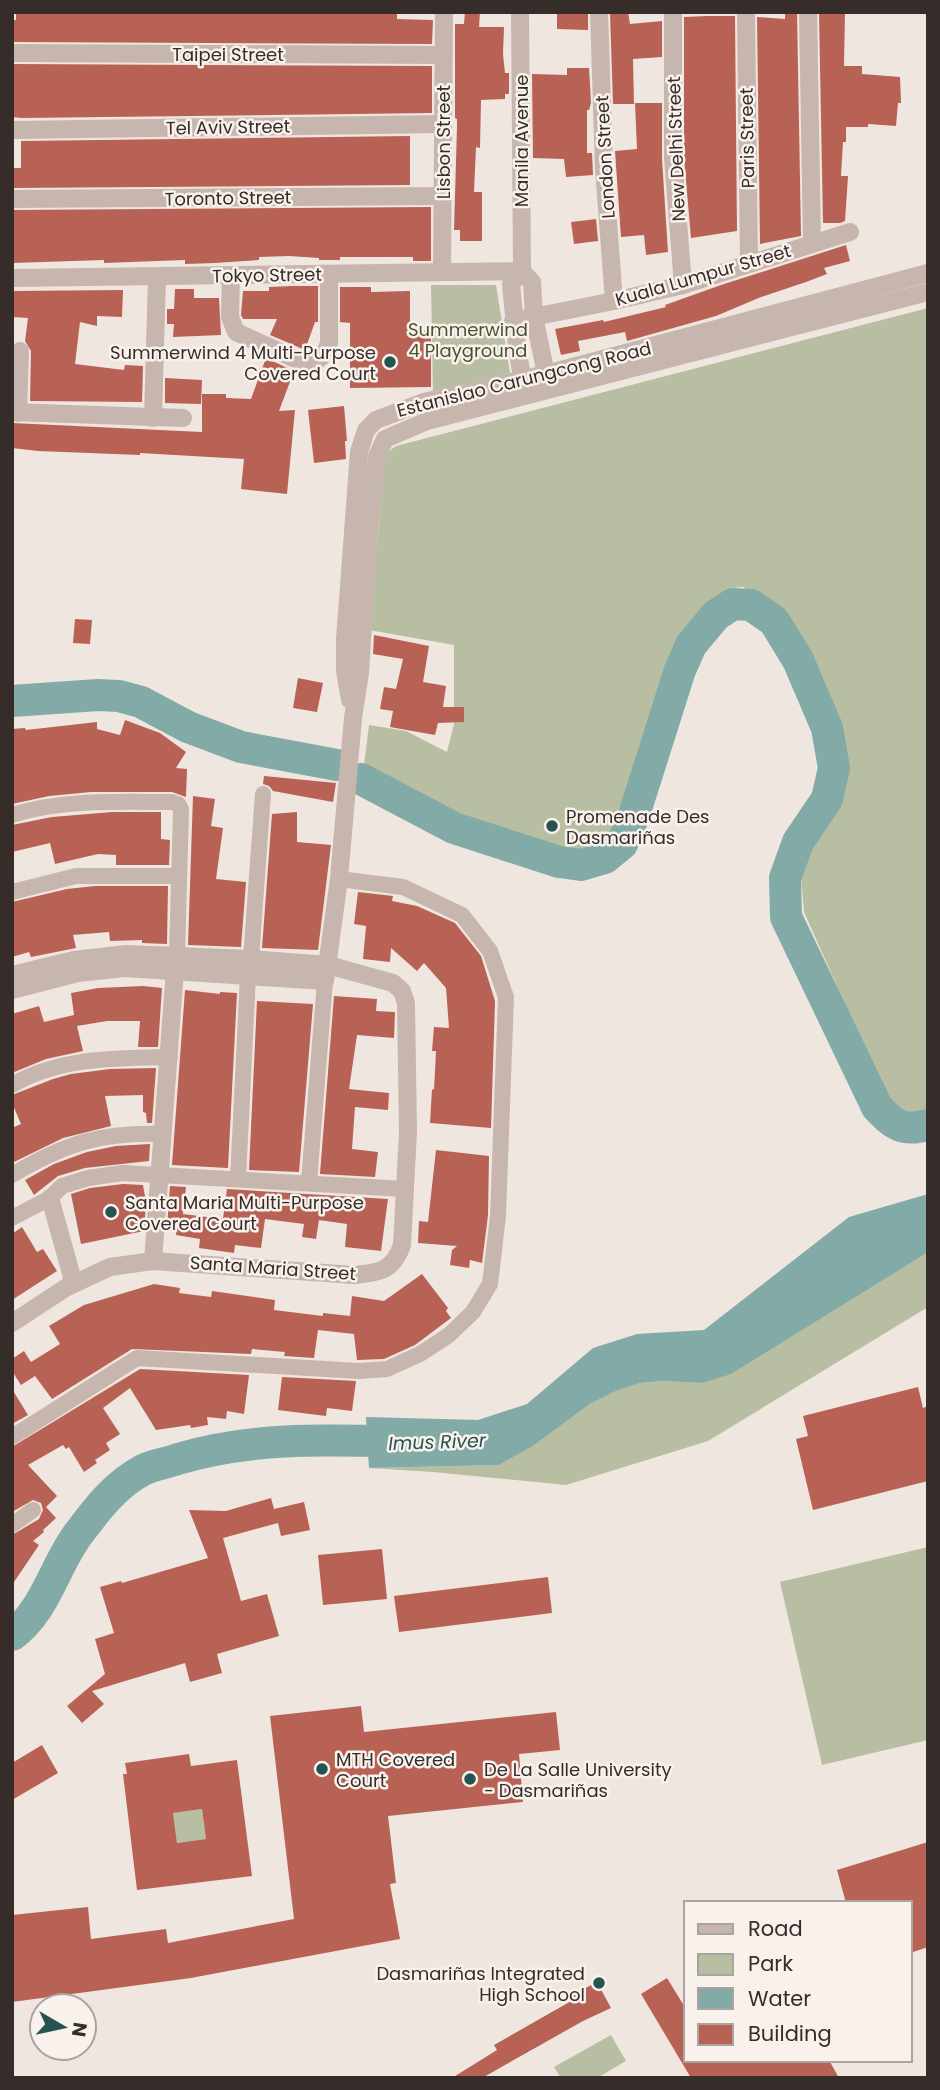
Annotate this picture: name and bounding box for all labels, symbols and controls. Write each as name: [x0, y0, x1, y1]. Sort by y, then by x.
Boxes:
street label: Taipei Street: [172, 42, 284, 67]
street label: Manila Avenue: [509, 75, 534, 207]
street label: New Delhi Street: [661, 76, 691, 222]
street label: Lisbon Street: [431, 85, 456, 199]
street label: Paris Street: [734, 87, 760, 189]
street label: London Street: [589, 95, 621, 219]
street label: Tel Aviv Street: [166, 113, 290, 141]
street label: Toronto Street: [164, 184, 292, 212]
street label: Kuala Lumpur Street: [612, 238, 794, 312]
street label: Tokyo Street: [212, 262, 322, 288]
park label: Summerwind 4 Playground: [408, 317, 528, 363]
street label: Estanislao Carungcong Road: [394, 335, 654, 423]
place label: Summerwind 4 Multi-Purpose Covered Court: [110, 340, 376, 386]
marker: Summerwind 4 Multi-Purpose Covered Court: [382, 354, 398, 370]
place label: Promenade Des Dasmariñas: [566, 804, 709, 850]
marker: Promenade Des Dasmariñas: [544, 818, 560, 834]
place label: Santa Maria Multi-Purpose Covered Court: [125, 1190, 364, 1236]
marker: Santa Maria Multi-Purpose Covered Court: [103, 1204, 119, 1220]
street label: Santa Maria Street: [189, 1250, 357, 1286]
water label: Imus River: [388, 1427, 487, 1457]
place label: MTH Covered Court: [336, 1747, 455, 1793]
place label: De La Salle University - Dasmariñas: [484, 1757, 672, 1803]
marker: MTH Covered Court: [314, 1761, 330, 1777]
marker: De La Salle University - Dasmariñas: [462, 1771, 478, 1787]
legend: [684, 1901, 912, 2062]
text: Road: [748, 1914, 803, 1943]
text: Park: [748, 1949, 793, 1978]
place label: Dasmariñas Integrated High School: [376, 1961, 585, 2007]
marker: Dasmariñas Integrated High School: [591, 1975, 607, 1991]
text: Water: [748, 1984, 811, 2013]
north arrow: [28, 1992, 98, 2062]
text: Building: [748, 2019, 832, 2048]
text: N: [65, 2020, 94, 2039]

